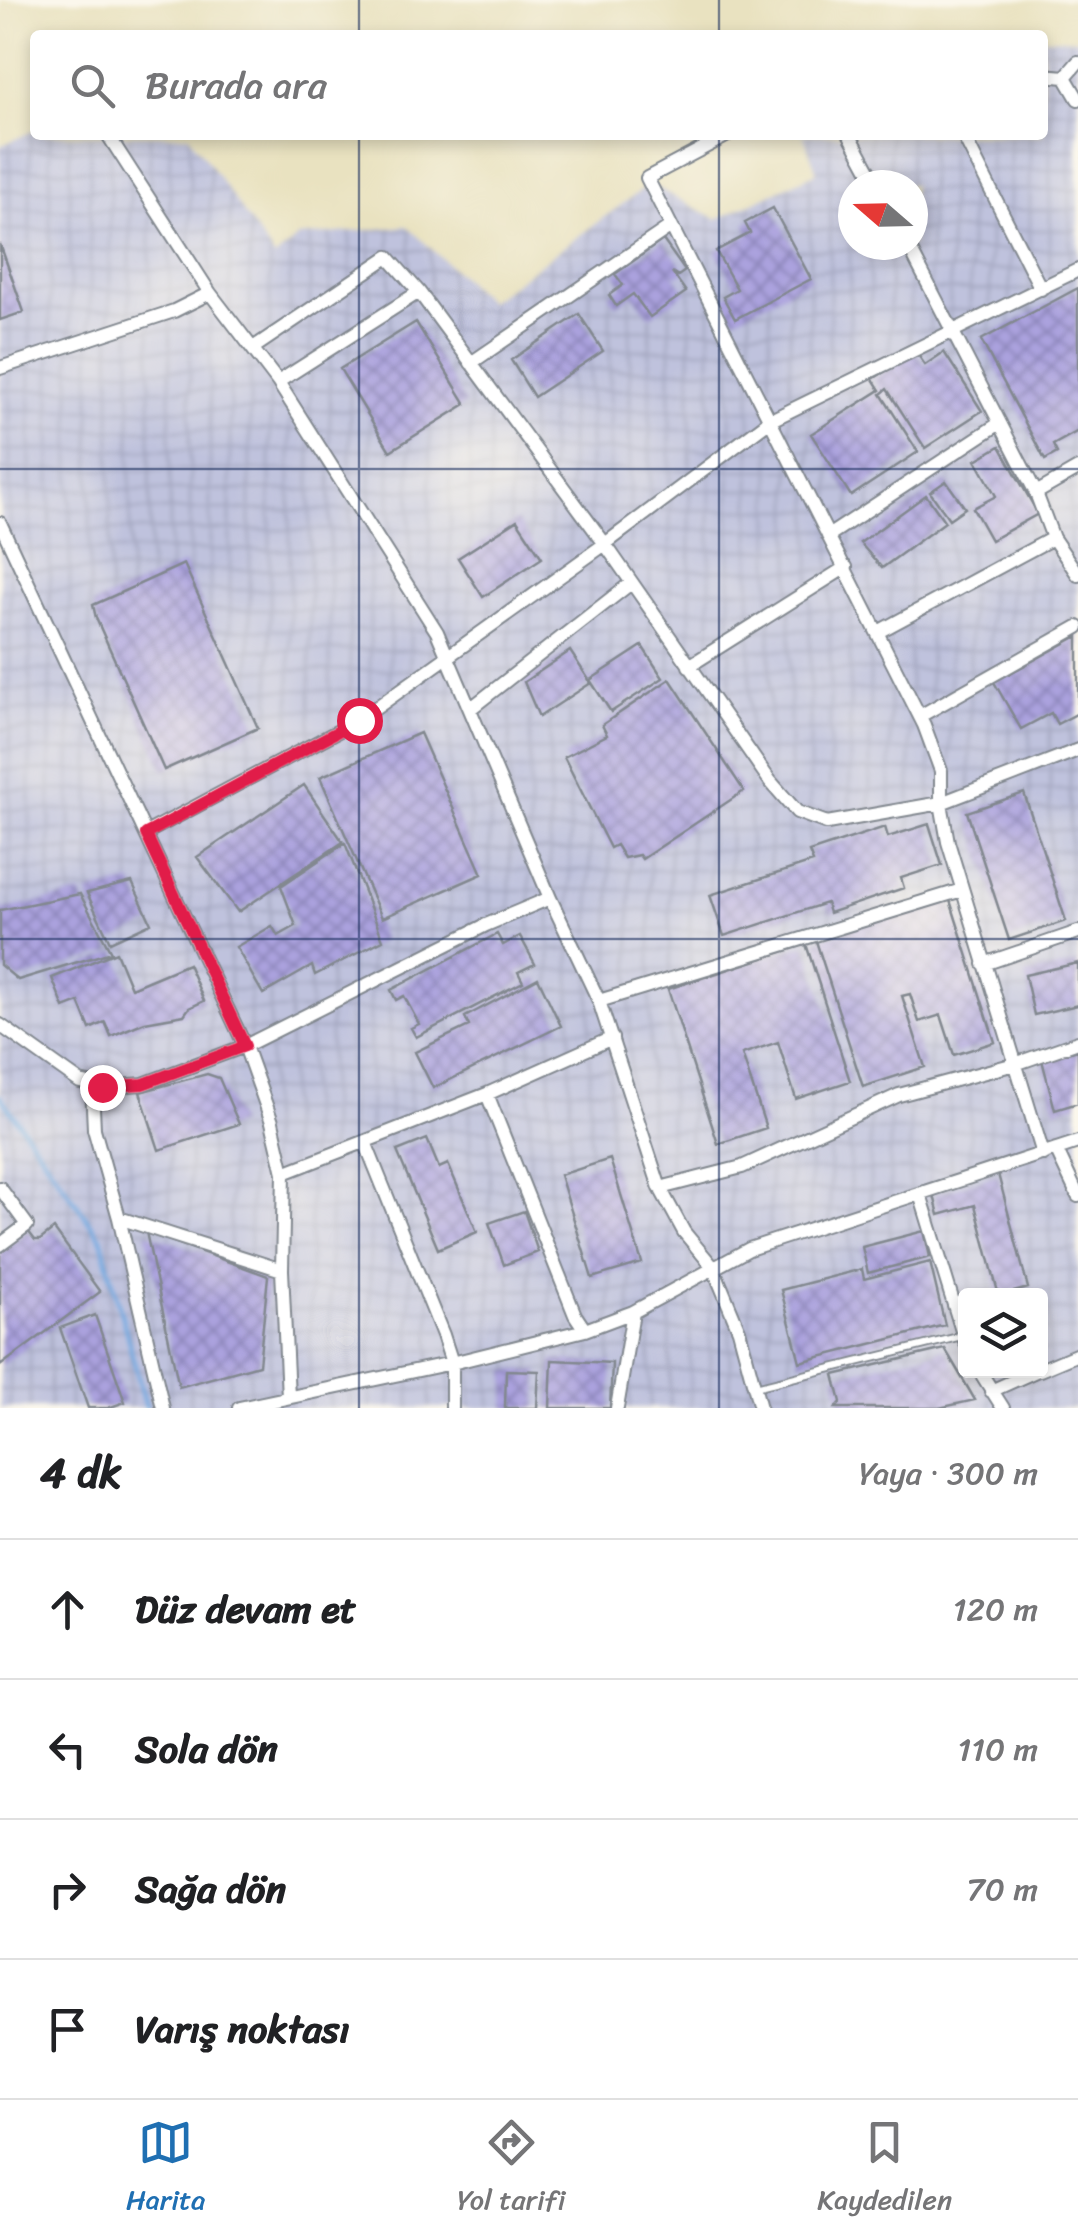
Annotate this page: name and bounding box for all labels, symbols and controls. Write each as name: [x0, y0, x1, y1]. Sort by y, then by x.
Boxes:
search box: [30, 30, 1048, 140]
text: Burada ara: [145, 52, 327, 119]
icon: search: [65, 58, 120, 113]
north arrow: [838, 170, 928, 260]
route start: [337, 698, 383, 744]
route end: [80, 1065, 126, 1111]
map controls: [958, 1288, 1048, 1378]
button: layers: [958, 1288, 1048, 1378]
text: 4 dk: [40, 1436, 122, 1510]
text: Yaya · 300 m: [859, 1445, 1038, 1502]
text: Düz devam et: [135, 1576, 356, 1643]
text: 120 m: [953, 1581, 1038, 1638]
icon: ahead: [40, 1582, 95, 1637]
text: Sola dön: [135, 1716, 278, 1783]
text: 110 m: [957, 1721, 1038, 1778]
icon: left: [40, 1722, 95, 1777]
text: Sağa dön: [135, 1856, 286, 1923]
text: 70 m: [967, 1861, 1038, 1918]
icon: right: [40, 1862, 95, 1917]
text: Varış noktası: [135, 1996, 350, 2063]
icon: arrive: [40, 2002, 95, 2057]
tab: Harita: [126, 2115, 205, 2224]
tab: Yol tarifi: [457, 2115, 565, 2224]
tab: Kaydedilen: [817, 2115, 952, 2224]

